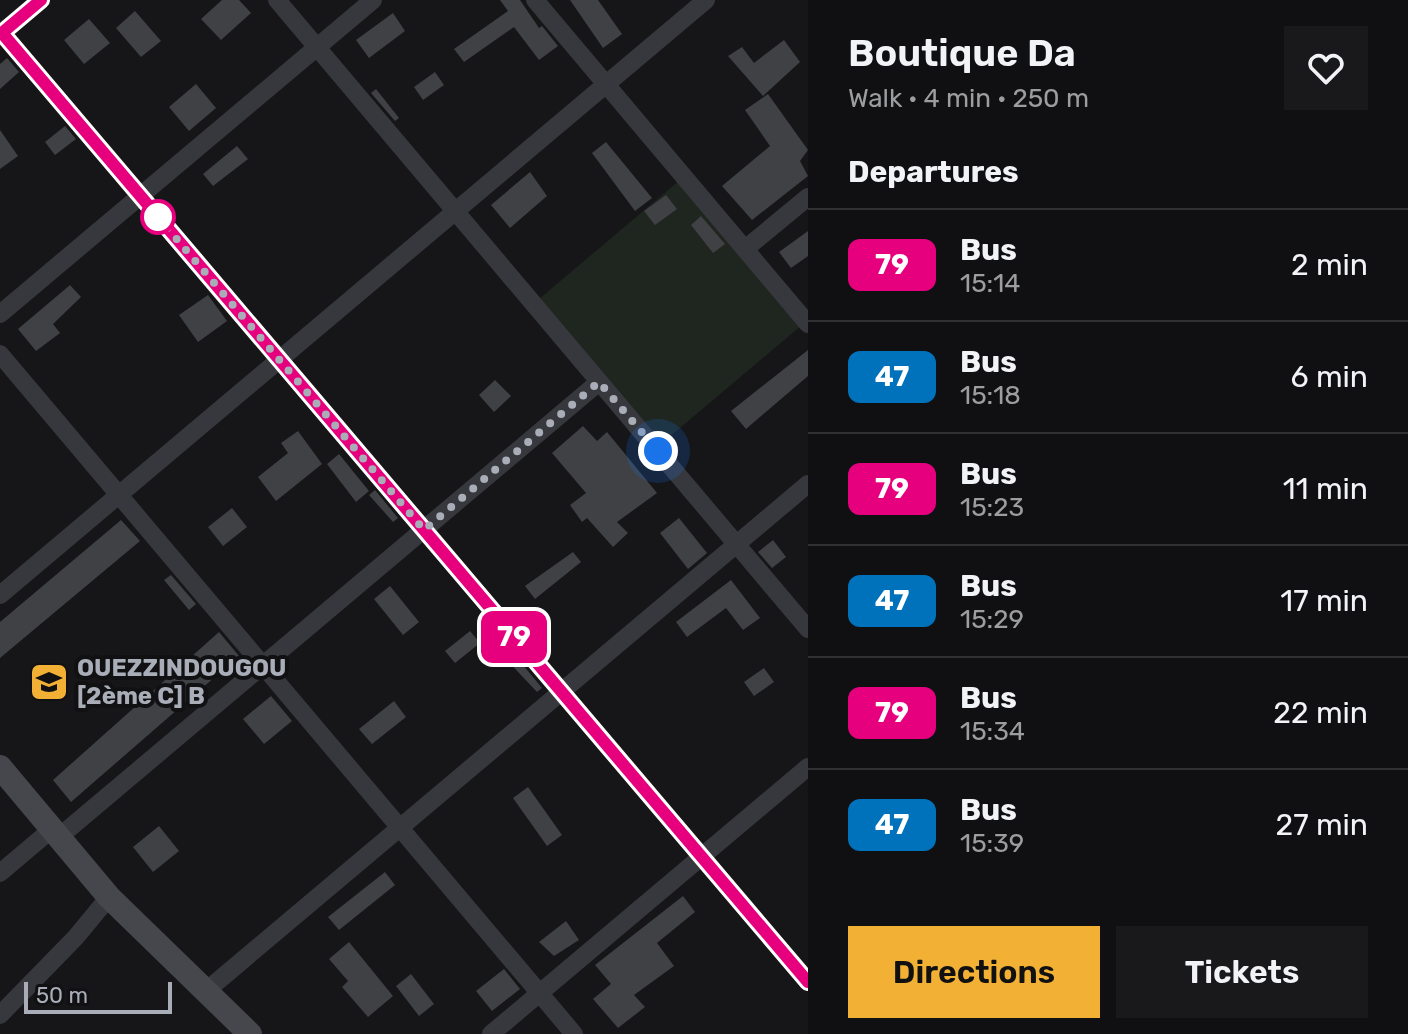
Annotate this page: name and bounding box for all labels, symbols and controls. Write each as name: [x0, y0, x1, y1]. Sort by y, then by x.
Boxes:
button: heart: [1284, 26, 1368, 110]
text: Boutique Da: [848, 30, 1076, 76]
text: Walk · 4 min · 250 m: [848, 83, 1089, 114]
text: Departures: [848, 154, 1019, 190]
unlabelled marker: [141, 200, 175, 234]
text: Bus: [960, 232, 1017, 268]
text: 2 min: [1291, 247, 1368, 283]
text: 79: [875, 248, 909, 281]
text: 15:14: [960, 268, 1021, 299]
text: Bus: [960, 344, 1017, 380]
text: 6 min: [1290, 359, 1368, 395]
text: 47: [875, 360, 909, 393]
text: 15:18: [960, 380, 1021, 411]
your location: [638, 431, 678, 471]
text: Bus: [960, 456, 1017, 492]
text: 11 min: [1283, 471, 1368, 507]
text: 79: [875, 472, 909, 505]
text: 15:23: [960, 492, 1024, 523]
text: Bus: [960, 568, 1017, 604]
text: 17 min: [1280, 583, 1368, 619]
text: 47: [875, 584, 909, 617]
text: 15:29: [960, 604, 1024, 635]
line badge: 79: [478, 611, 550, 663]
text: 79: [497, 620, 531, 653]
place label: OUEZZINDOUGOU [2ème C] B: [77, 654, 287, 710]
school or university icon: OUEZZINDOUGOU [2ème C] B: [28, 661, 70, 703]
text: Bus: [960, 680, 1017, 716]
text: 22 min: [1273, 695, 1368, 731]
text: 79: [875, 696, 909, 729]
text: 15:34: [960, 716, 1025, 747]
text: Bus: [960, 792, 1017, 828]
text: 27 min: [1276, 807, 1368, 843]
text: 47: [875, 808, 909, 841]
text: 15:39: [960, 828, 1024, 859]
button: Directions: [848, 926, 1100, 1018]
button: Tickets: [1116, 926, 1368, 1018]
scale bar: [24, 978, 172, 1014]
text: 50 m: [36, 982, 88, 1009]

